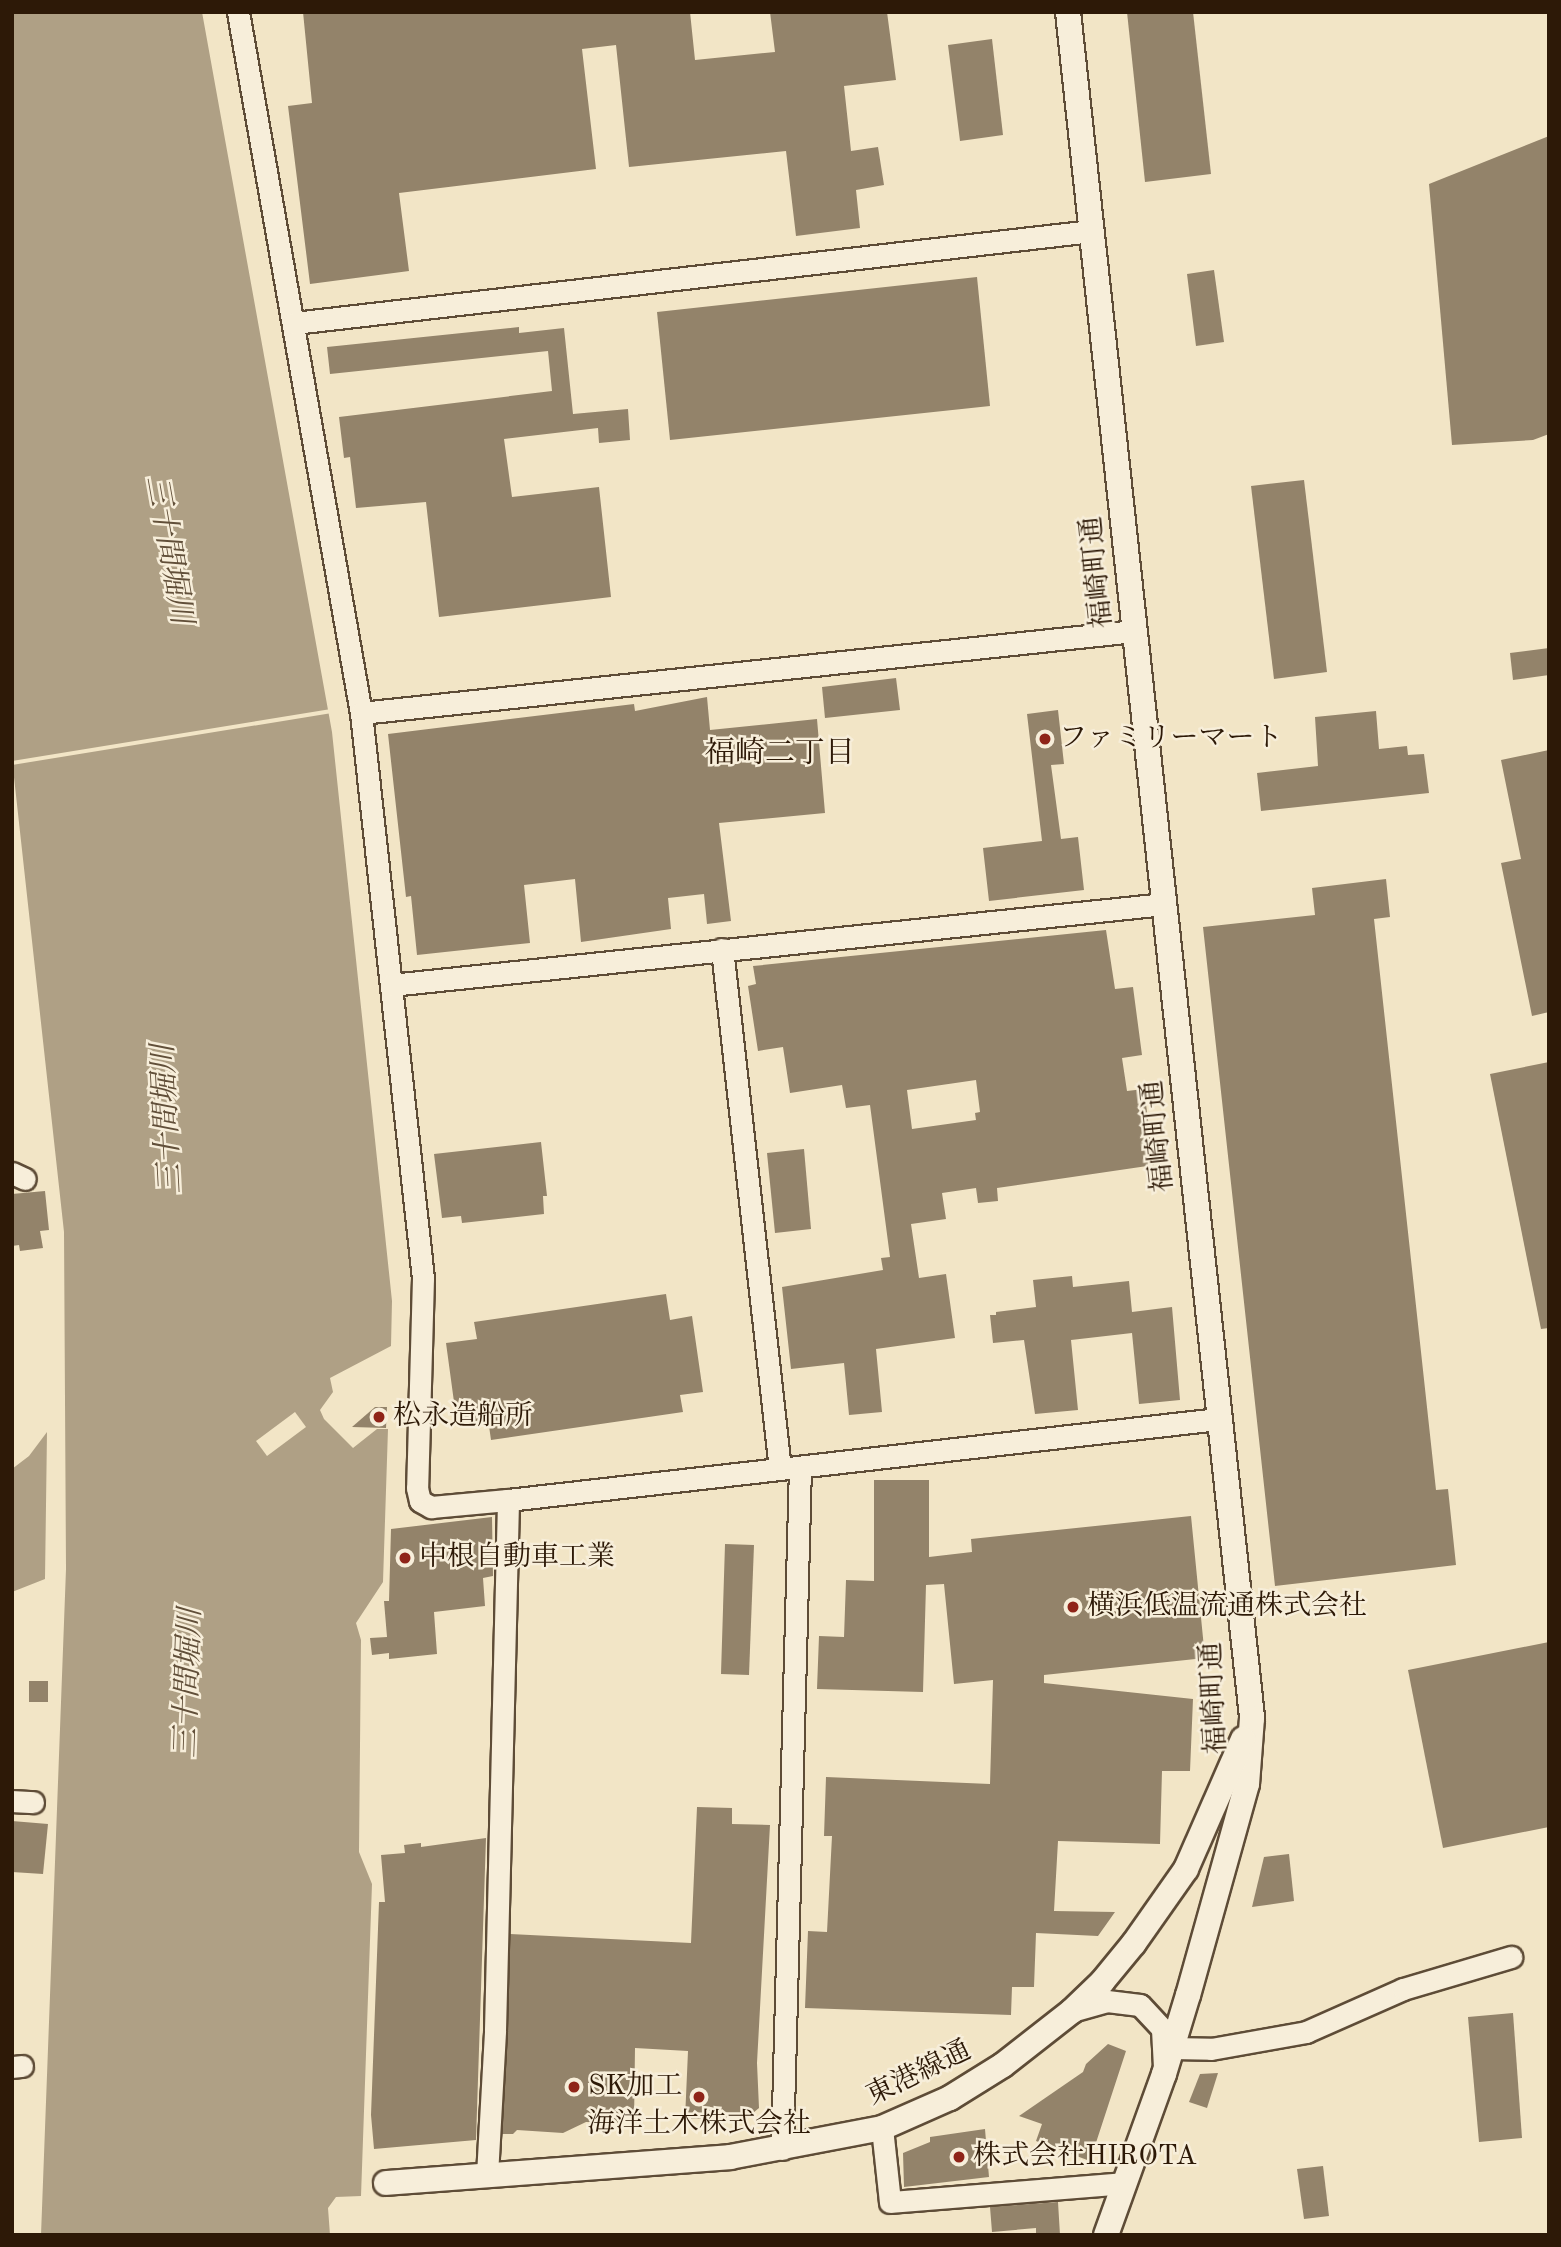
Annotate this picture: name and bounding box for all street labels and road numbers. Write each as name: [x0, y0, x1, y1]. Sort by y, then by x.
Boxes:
street label: 福崎町通: [1075, 515, 1121, 629]
street label: 福崎町通: [1136, 1079, 1182, 1193]
street label: 福崎町通: [1195, 1641, 1235, 1755]
street label: 東港線通: [861, 2034, 977, 2114]

